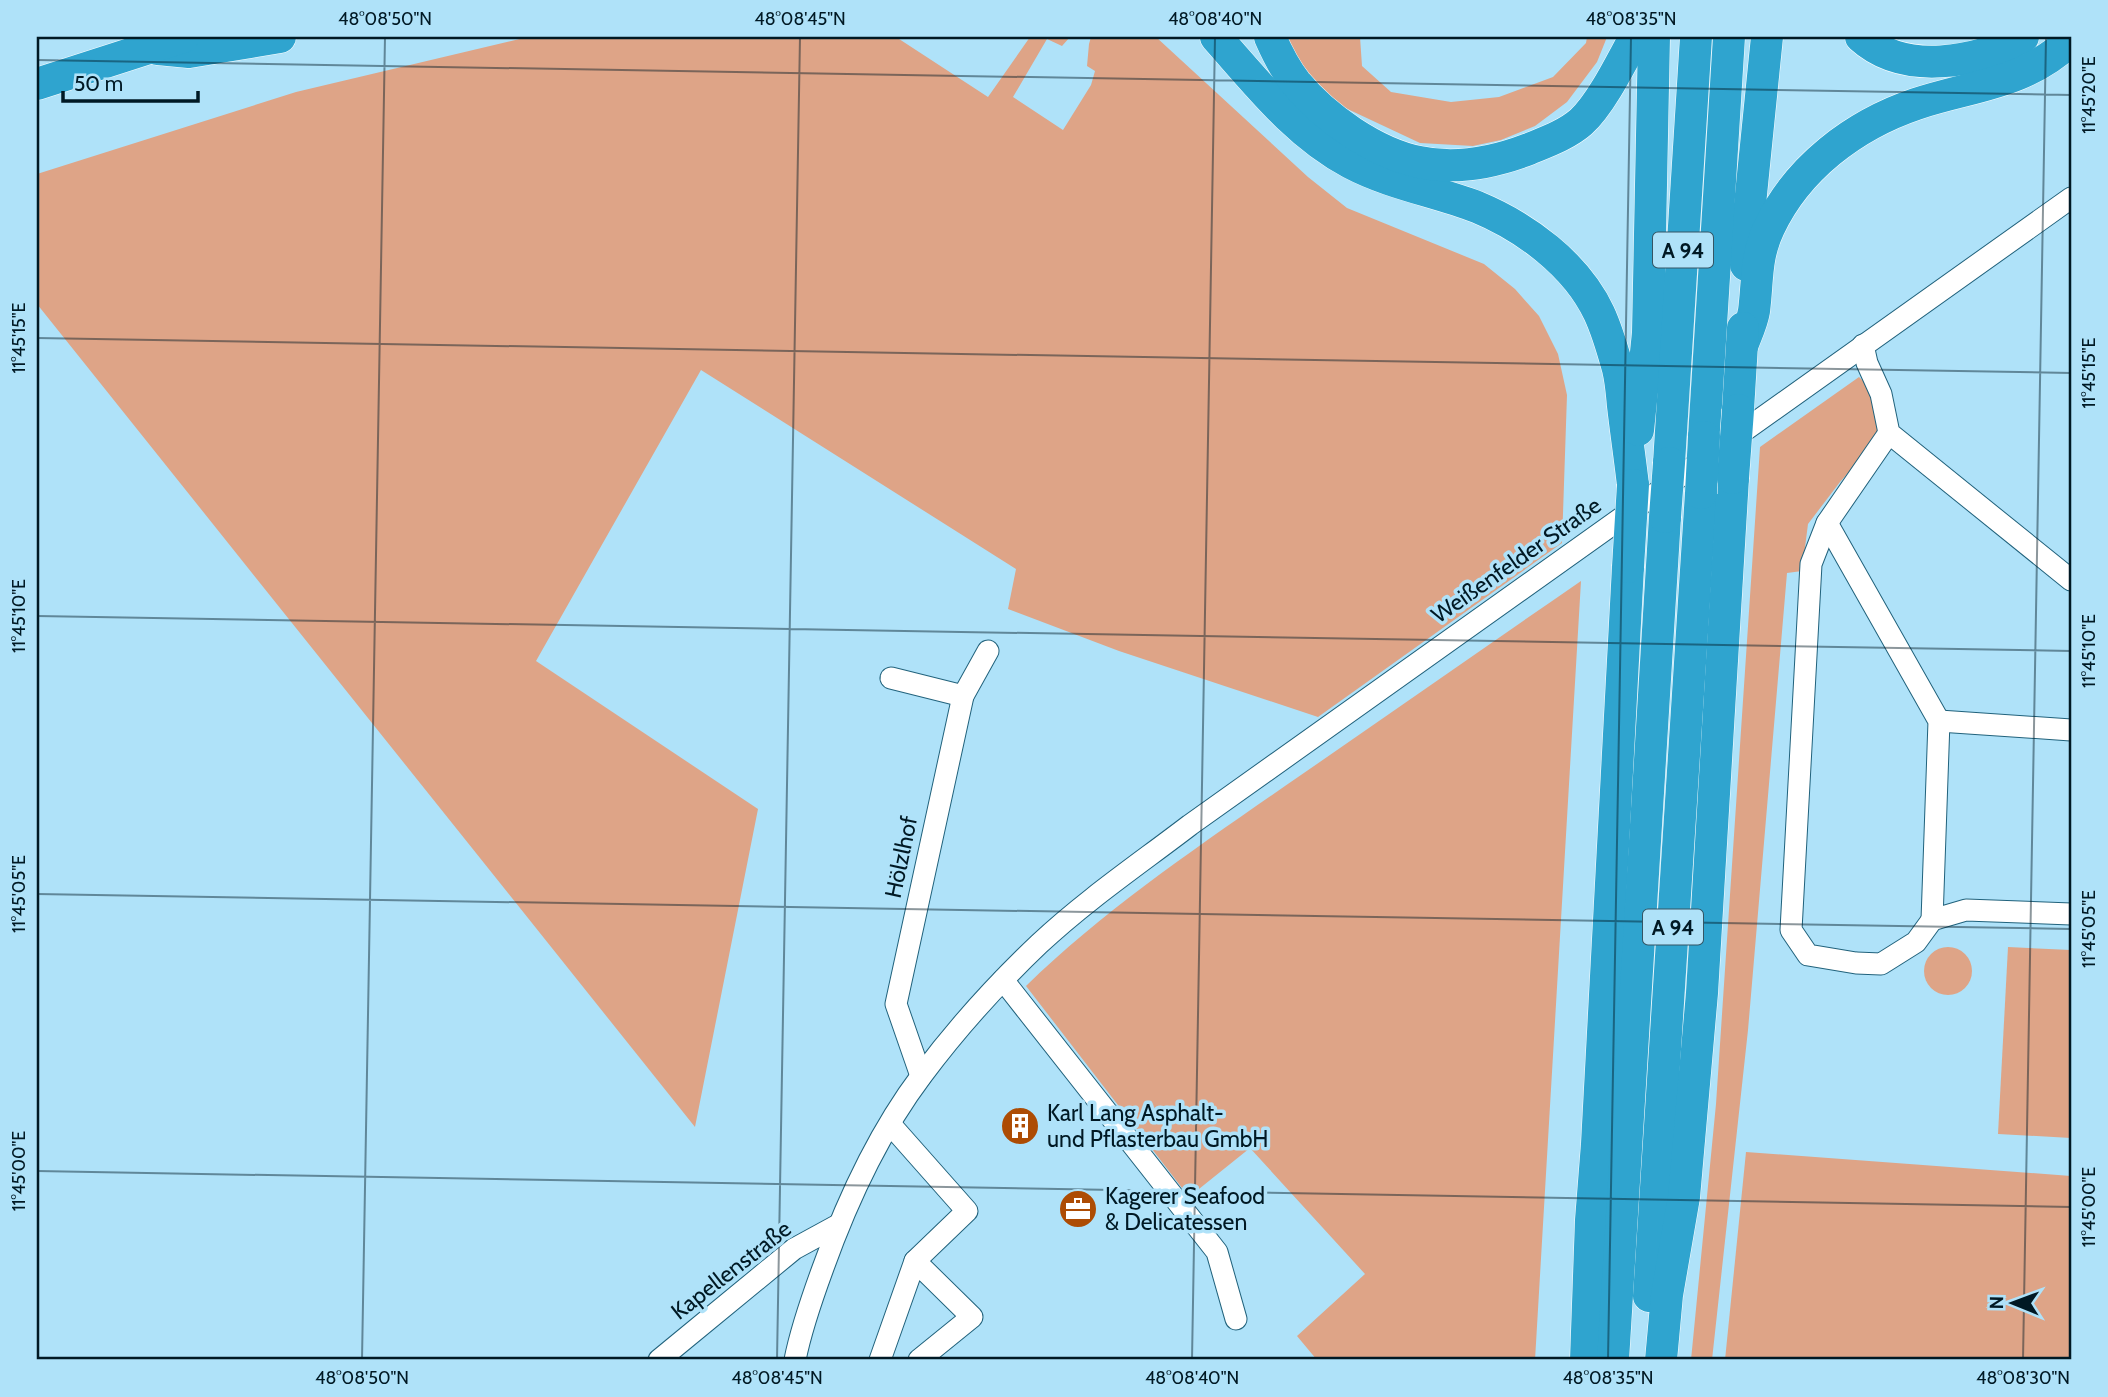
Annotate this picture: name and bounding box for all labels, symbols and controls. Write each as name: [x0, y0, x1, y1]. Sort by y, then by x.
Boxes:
text: 48°08'50"N: [338, 8, 432, 30]
text: 48°08'45"N: [754, 8, 846, 30]
text: 48°08'40"N: [1168, 8, 1262, 30]
text: 48°08'35"N: [1585, 8, 1677, 30]
text: 11°45'20"E: [2078, 56, 2100, 134]
scale bar: [63, 60, 198, 104]
text: 50 m: [74, 71, 123, 96]
road number: A 94: [1653, 232, 1713, 268]
text: 11°45'15"E: [8, 302, 30, 374]
text: 11°45'15"E: [2078, 337, 2100, 409]
street label: Weißenfelder Straße: [1426, 491, 1606, 629]
text: 11°45'10"E: [8, 579, 30, 653]
text: 11°45'10"E: [2078, 614, 2100, 688]
street label: Hölzlhof: [879, 813, 923, 900]
text: 11°45'05"E: [8, 855, 30, 933]
text: 11°45'05"E: [2078, 890, 2100, 968]
road number: A 94: [1643, 909, 1703, 944]
place label: Karl Lang Asphalt- und Pflasterbau GmbH: [1047, 1099, 1268, 1153]
building icon: Karl Lang Asphalt- und Pflasterbau GmbH: [999, 1105, 1041, 1147]
text: 11°45'00"E: [8, 1131, 30, 1211]
text: 11°45'00"E: [2078, 1167, 2100, 1247]
place label: Kagerer Seafood & Delicatessen: [1105, 1182, 1265, 1236]
office icon: Kagerer Seafood & Delicatessen: [1057, 1188, 1099, 1230]
street label: Kapellenstraße: [665, 1214, 797, 1325]
north arrow: [1979, 1268, 2048, 1338]
text: N: [1985, 1296, 2008, 1310]
text: 48°08'50"N: [315, 1367, 409, 1389]
text: 48°08'45"N: [731, 1367, 823, 1389]
text: 48°08'40"N: [1145, 1367, 1239, 1389]
text: 48°08'35"N: [1562, 1367, 1654, 1389]
text: 48°08'30"N: [1976, 1367, 2070, 1389]

